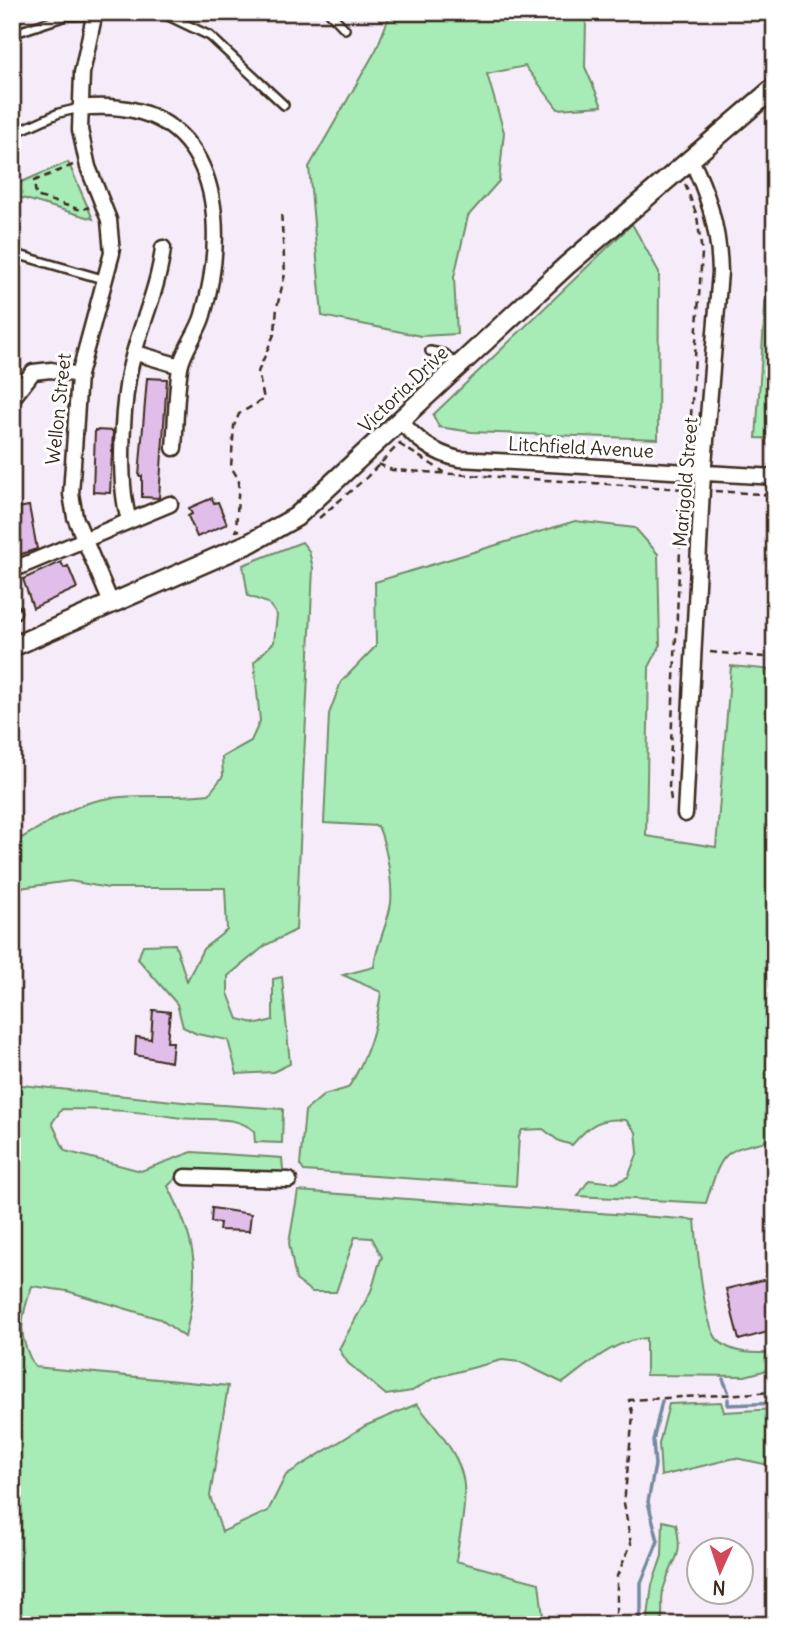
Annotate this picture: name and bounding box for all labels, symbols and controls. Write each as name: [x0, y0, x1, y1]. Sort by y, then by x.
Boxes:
street label: Victoria Drive: [353, 340, 453, 438]
street label: Wellon Street: [40, 352, 76, 466]
street label: Marigold Street: [667, 416, 703, 548]
street label: Litchfield Avenue: [508, 431, 654, 463]
north arrow: [686, 1536, 756, 1606]
text: N: [712, 1576, 726, 1600]

